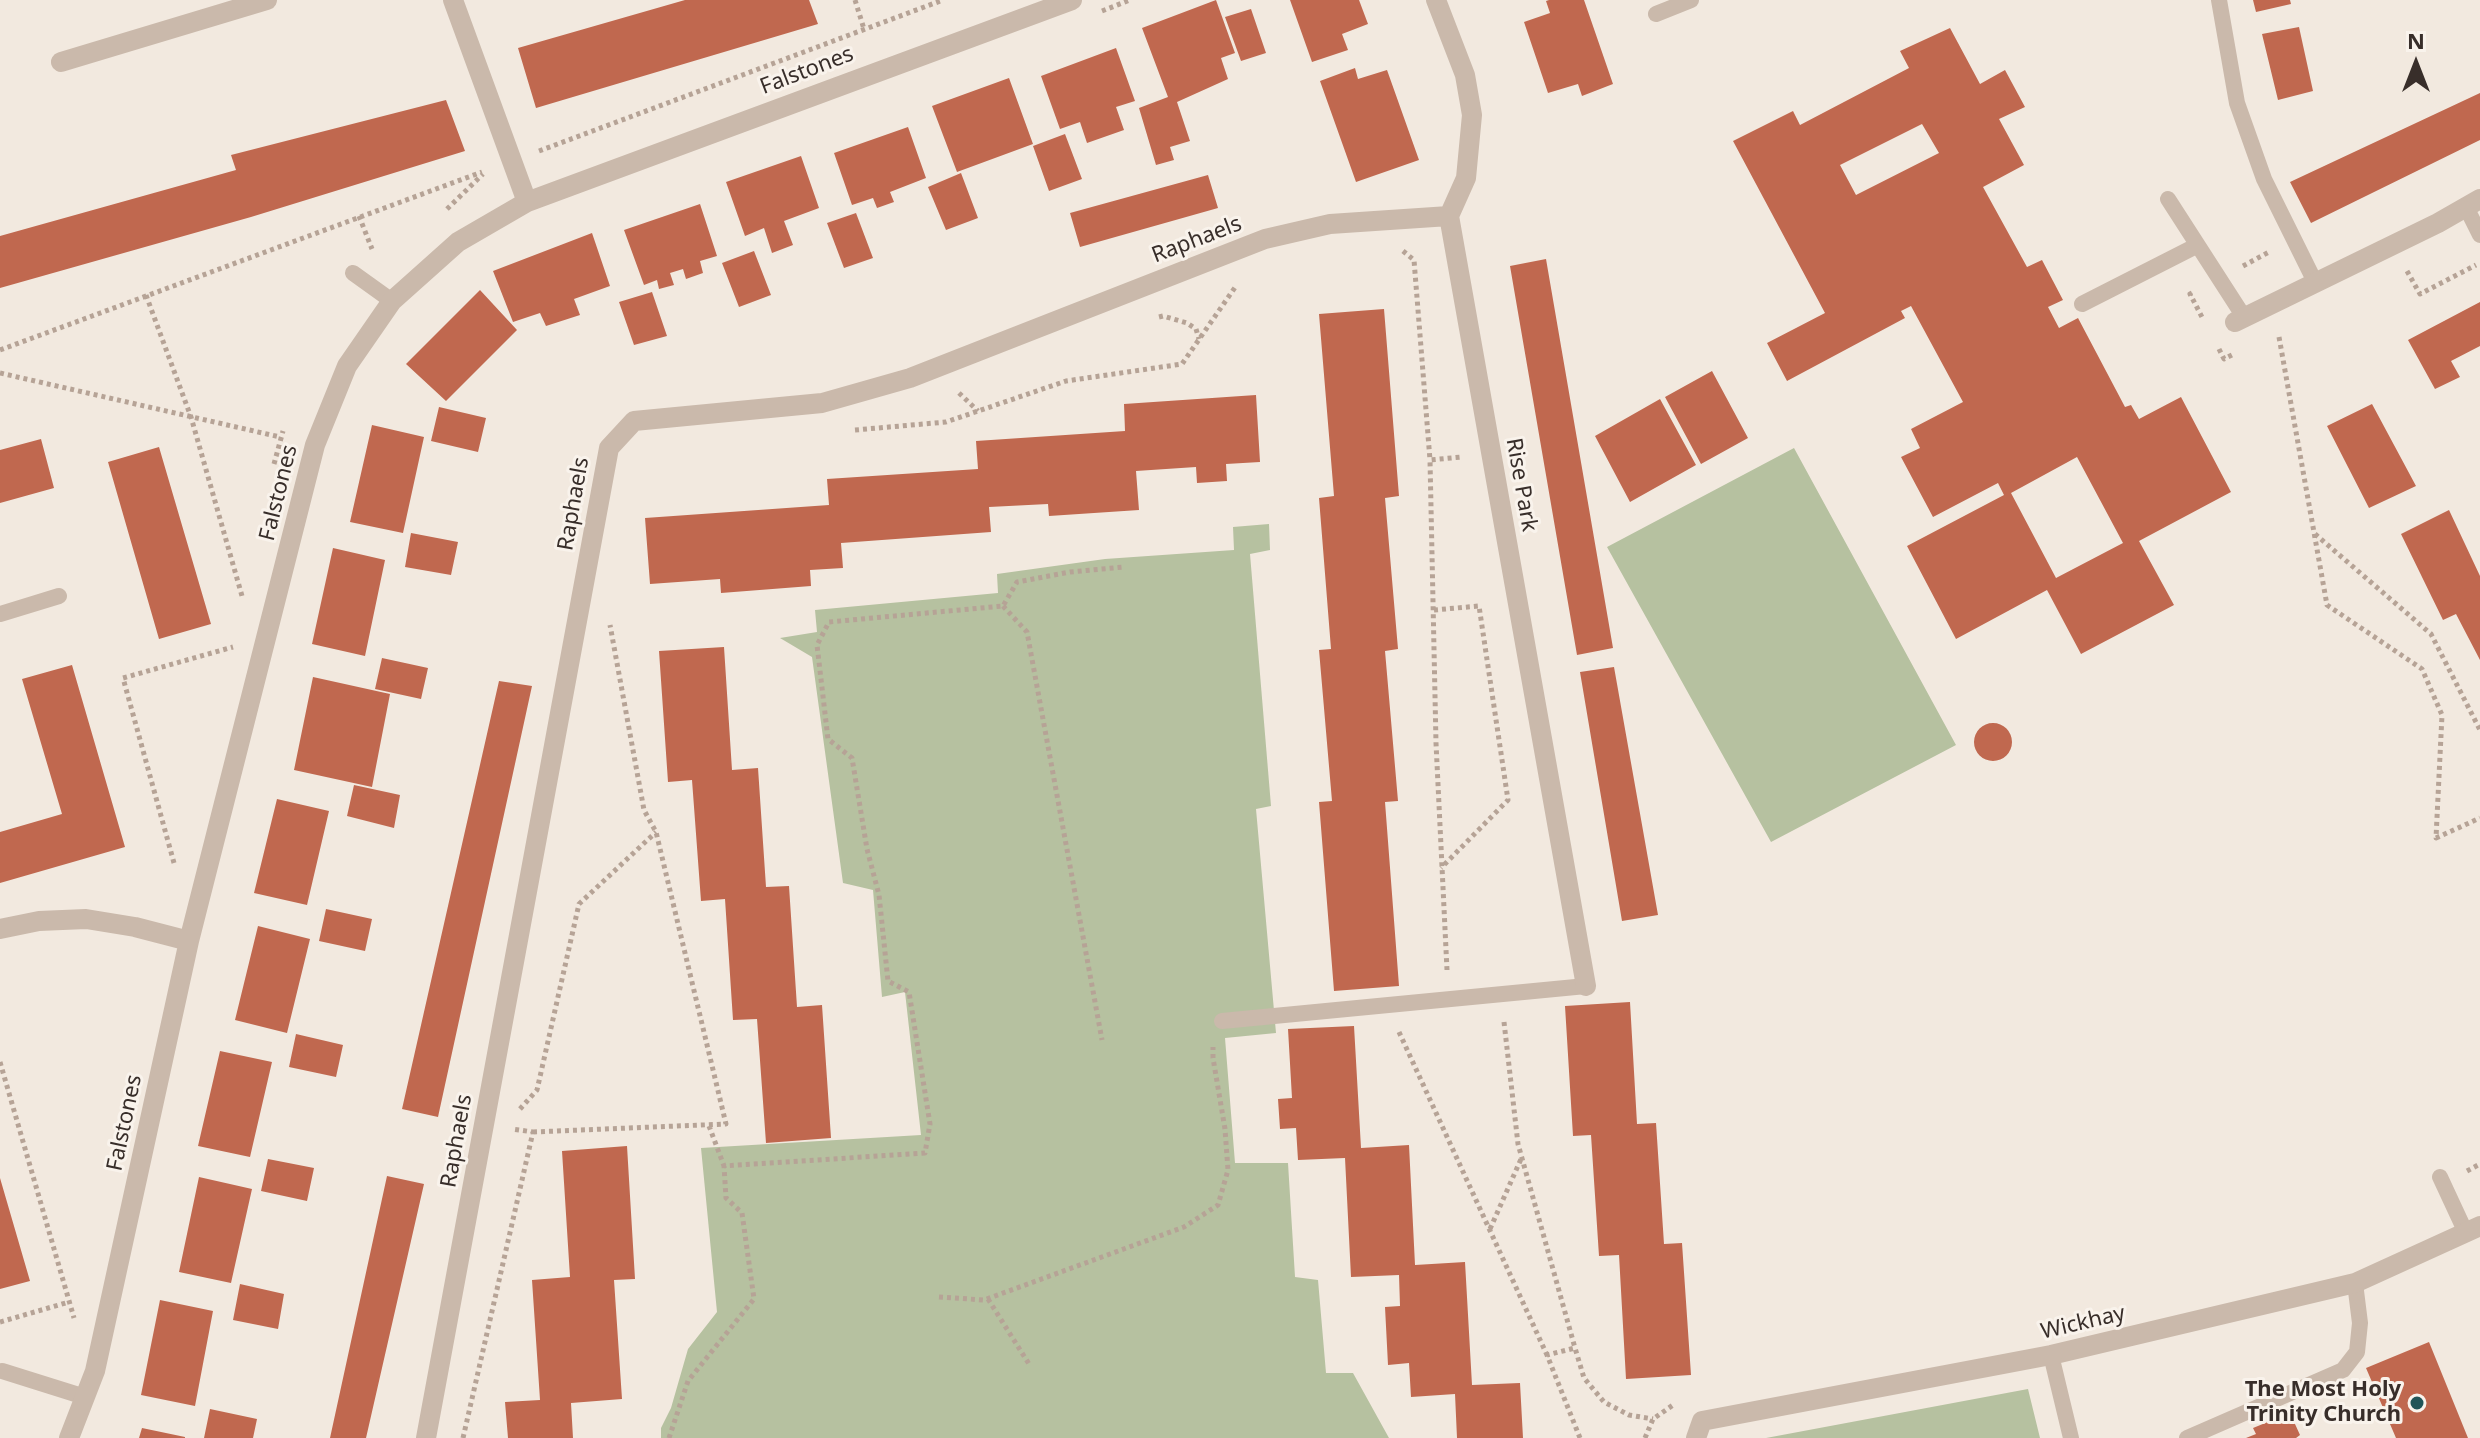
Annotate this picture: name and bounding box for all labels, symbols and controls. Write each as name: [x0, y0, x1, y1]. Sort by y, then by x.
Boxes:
north arrow: [2376, 24, 2456, 104]
text: N: [2407, 25, 2425, 55]
street label: Falstones: [757, 41, 857, 101]
street label: Raphaels: [1148, 211, 1246, 269]
street label: Rise Park: [1500, 436, 1542, 534]
street label: Falstones: [254, 442, 304, 544]
street label: Raphaels: [553, 455, 595, 553]
street label: Falstones: [102, 1072, 148, 1174]
street label: Raphaels: [436, 1092, 478, 1190]
street label: Wickhay: [2038, 1301, 2128, 1345]
place label: The Most Holy Trinity Church: [2245, 1377, 2401, 1428]
marker: The Most Holy Trinity Church: [2408, 1394, 2426, 1412]

